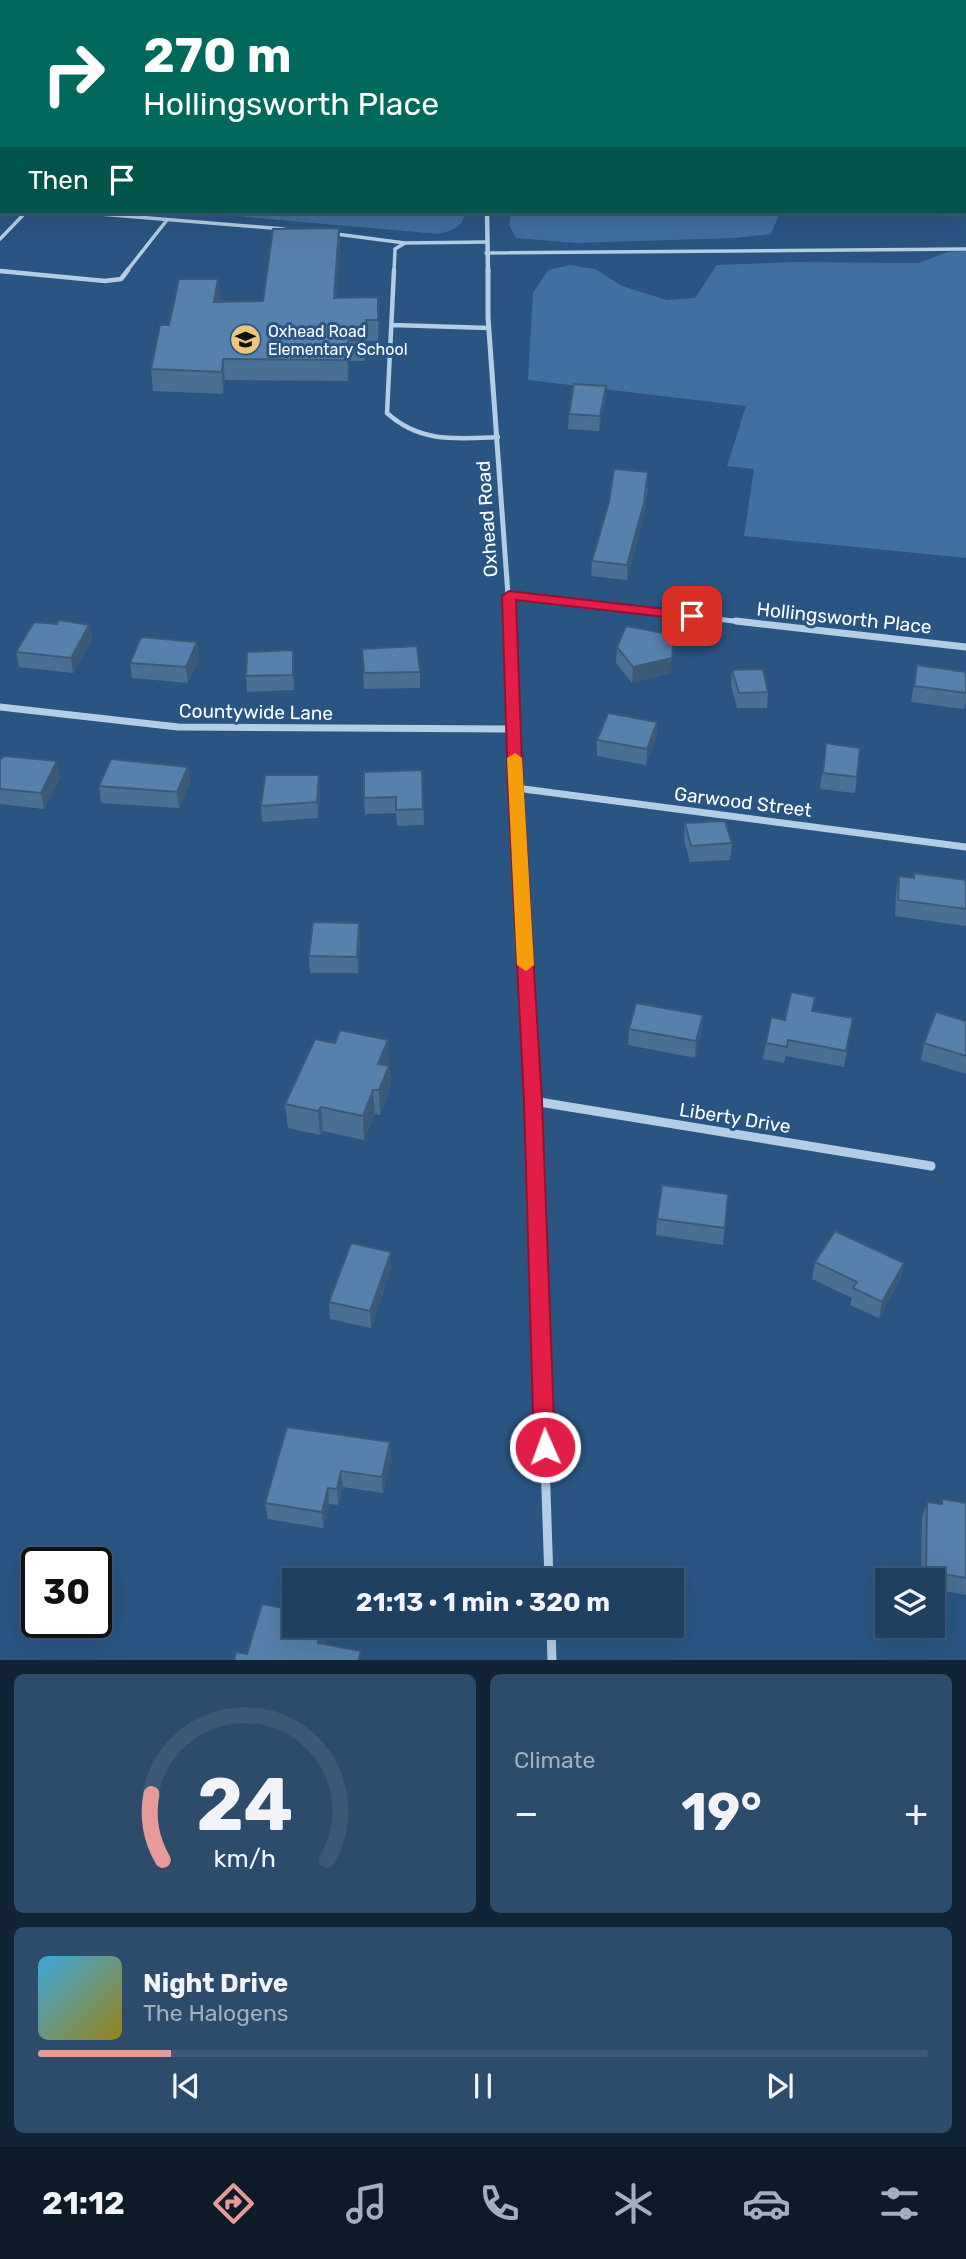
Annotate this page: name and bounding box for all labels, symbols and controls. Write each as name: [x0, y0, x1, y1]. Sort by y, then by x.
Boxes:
text: 270 m: [143, 26, 292, 84]
icon: right: [28, 28, 119, 119]
text: Hollingsworth Place: [143, 85, 439, 123]
icon: arrive: [103, 161, 141, 199]
text: Then: [28, 165, 89, 196]
place label: Oxhead Road Elementary School: [268, 322, 408, 359]
school or university icon: Oxhead Road Elementary School: [228, 323, 262, 357]
street label: Oxhead Road: [471, 460, 503, 578]
pin: [662, 586, 722, 646]
icon: arrive: [673, 597, 711, 635]
street label: Hollingsworth Place: [755, 597, 933, 639]
street label: Countywide Lane: [179, 699, 333, 725]
street label: Garwood Street: [673, 782, 814, 822]
street label: Liberty Drive: [678, 1098, 792, 1138]
position arrow: [508, 1410, 582, 1484]
speed limit sign: 30: [21, 1547, 112, 1638]
map controls: [875, 1568, 945, 1638]
button: layers: [875, 1568, 945, 1638]
text: 21:13 · 1 min · 320 m: [356, 1587, 610, 1618]
text: Climate: [514, 1746, 595, 1774]
text: 24: [197, 1762, 293, 1848]
text: 19°: [681, 1781, 762, 1843]
text: −: [514, 1790, 539, 1836]
text: +: [904, 1790, 928, 1836]
text: km/h: [214, 1843, 276, 1872]
text: Night Drive: [143, 1968, 288, 1999]
text: The Halogens: [143, 1999, 289, 2027]
icon: previous: [167, 2067, 205, 2105]
icon: pause: [464, 2067, 502, 2105]
icon: next: [761, 2067, 799, 2105]
icon: directions: [209, 2179, 258, 2228]
icon: music: [342, 2179, 391, 2228]
icon: phone: [475, 2179, 524, 2228]
icon: climate: [609, 2179, 658, 2228]
icon: car: [742, 2179, 791, 2228]
icon: filters: [875, 2179, 924, 2228]
text: 21:12: [42, 2184, 125, 2222]

